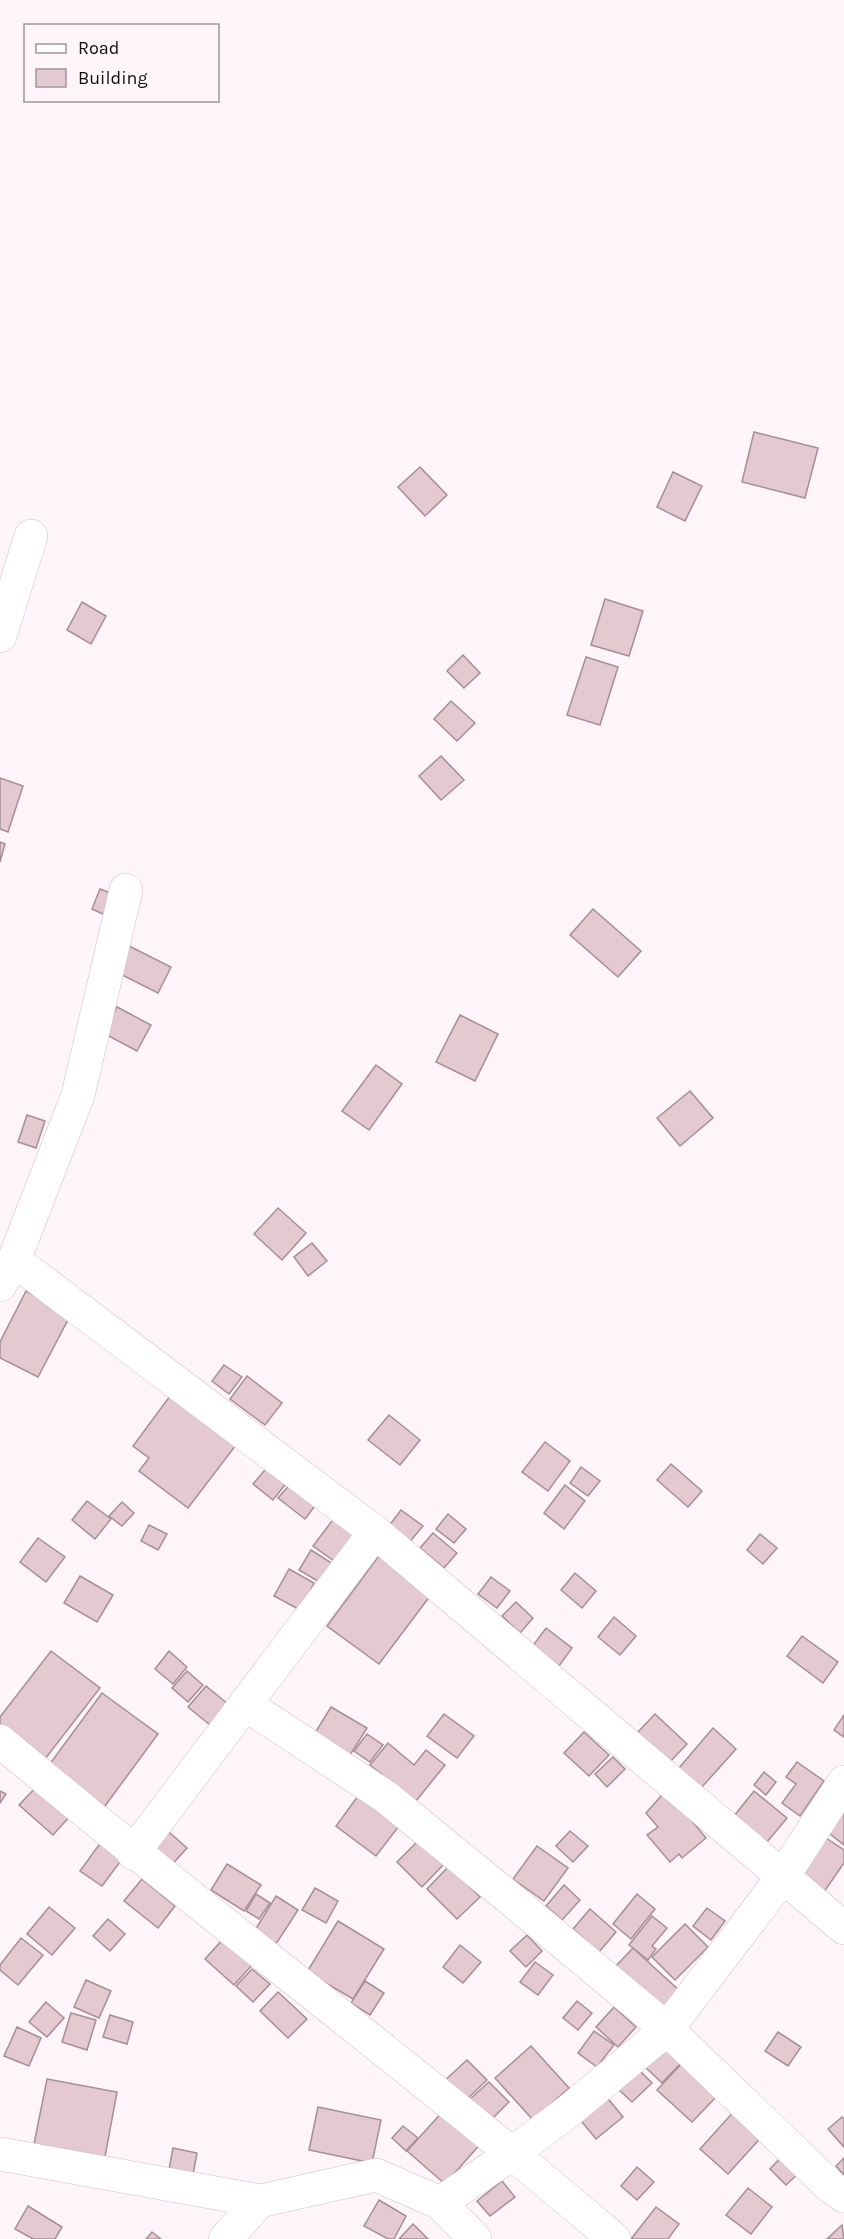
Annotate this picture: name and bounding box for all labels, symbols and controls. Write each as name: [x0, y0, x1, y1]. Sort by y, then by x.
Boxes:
legend: [24, 24, 219, 102]
text: Road: [78, 37, 119, 59]
text: Building: [78, 67, 148, 89]

